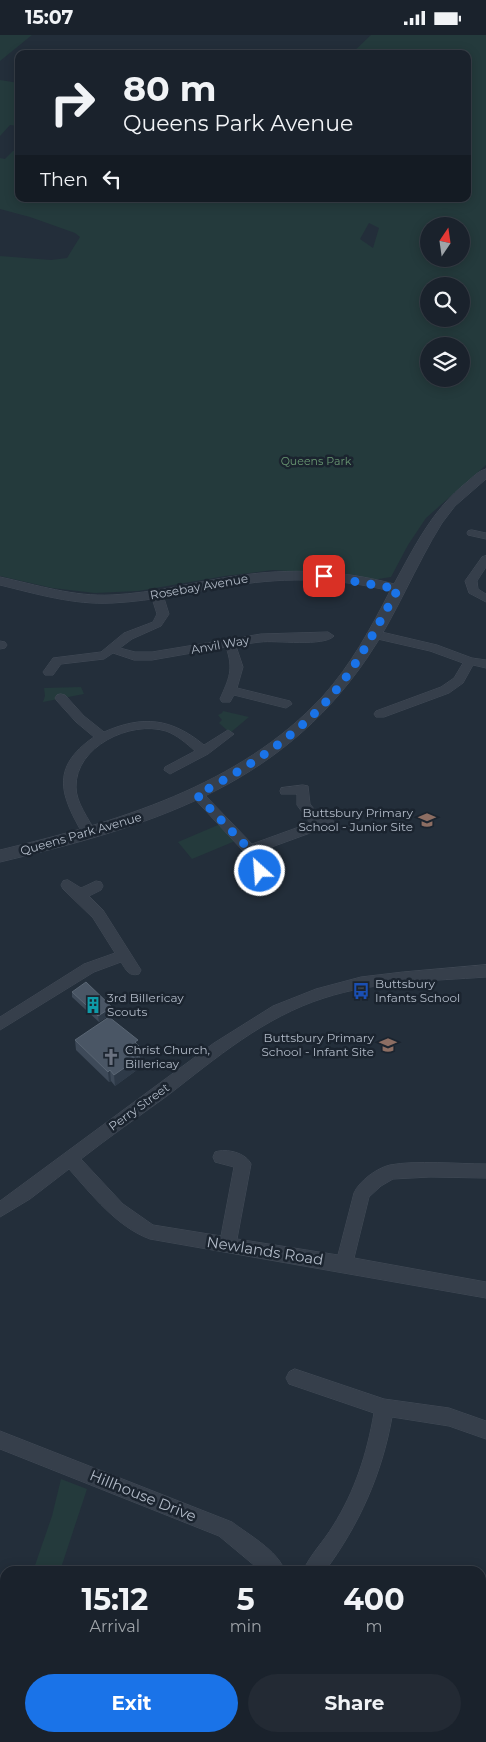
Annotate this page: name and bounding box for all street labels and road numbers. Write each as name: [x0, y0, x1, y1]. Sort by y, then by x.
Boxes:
street label: Rosebay Avenue: [149, 571, 249, 603]
street label: Anvil Way: [190, 632, 251, 657]
street label: Queens Park Avenue: [18, 809, 143, 858]
street label: Perry Street: [106, 1080, 172, 1134]
street label: Newlands Road: [205, 1232, 325, 1269]
street label: Hillhouse Drive: [87, 1465, 199, 1526]

